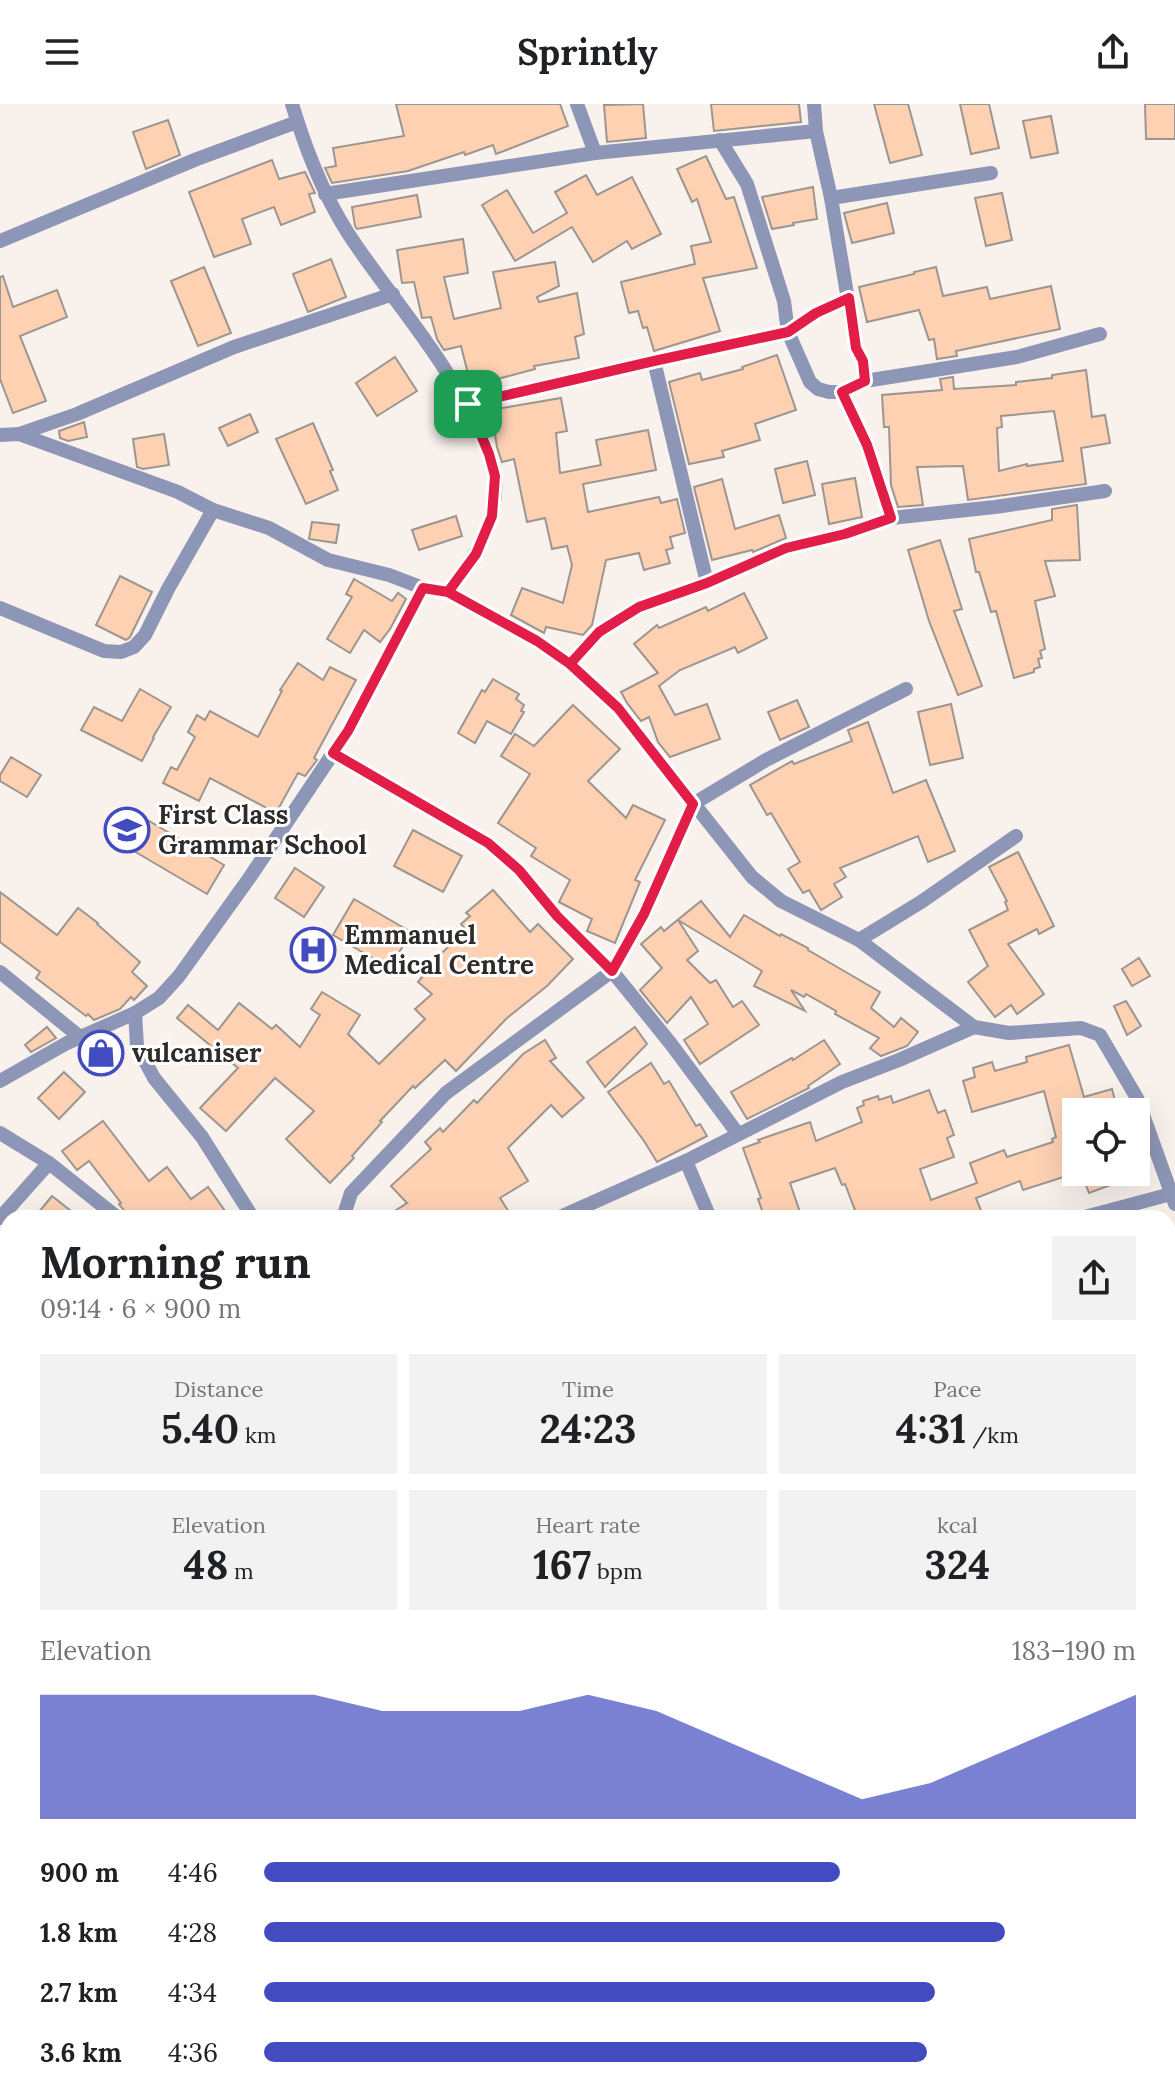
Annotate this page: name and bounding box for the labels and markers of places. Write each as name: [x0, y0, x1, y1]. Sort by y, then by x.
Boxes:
pin: [434, 370, 502, 438]
place label: First Class Grammar School: [158, 798, 367, 861]
school or university icon: First Class Grammar School: [103, 806, 151, 854]
place label: Emmanuel Medical Centre: [344, 918, 534, 981]
hospital icon: Emmanuel Medical Centre: [289, 926, 337, 974]
shop icon: vulcaniser: [77, 1029, 125, 1077]
place label: vulcaniser: [132, 1036, 262, 1069]

